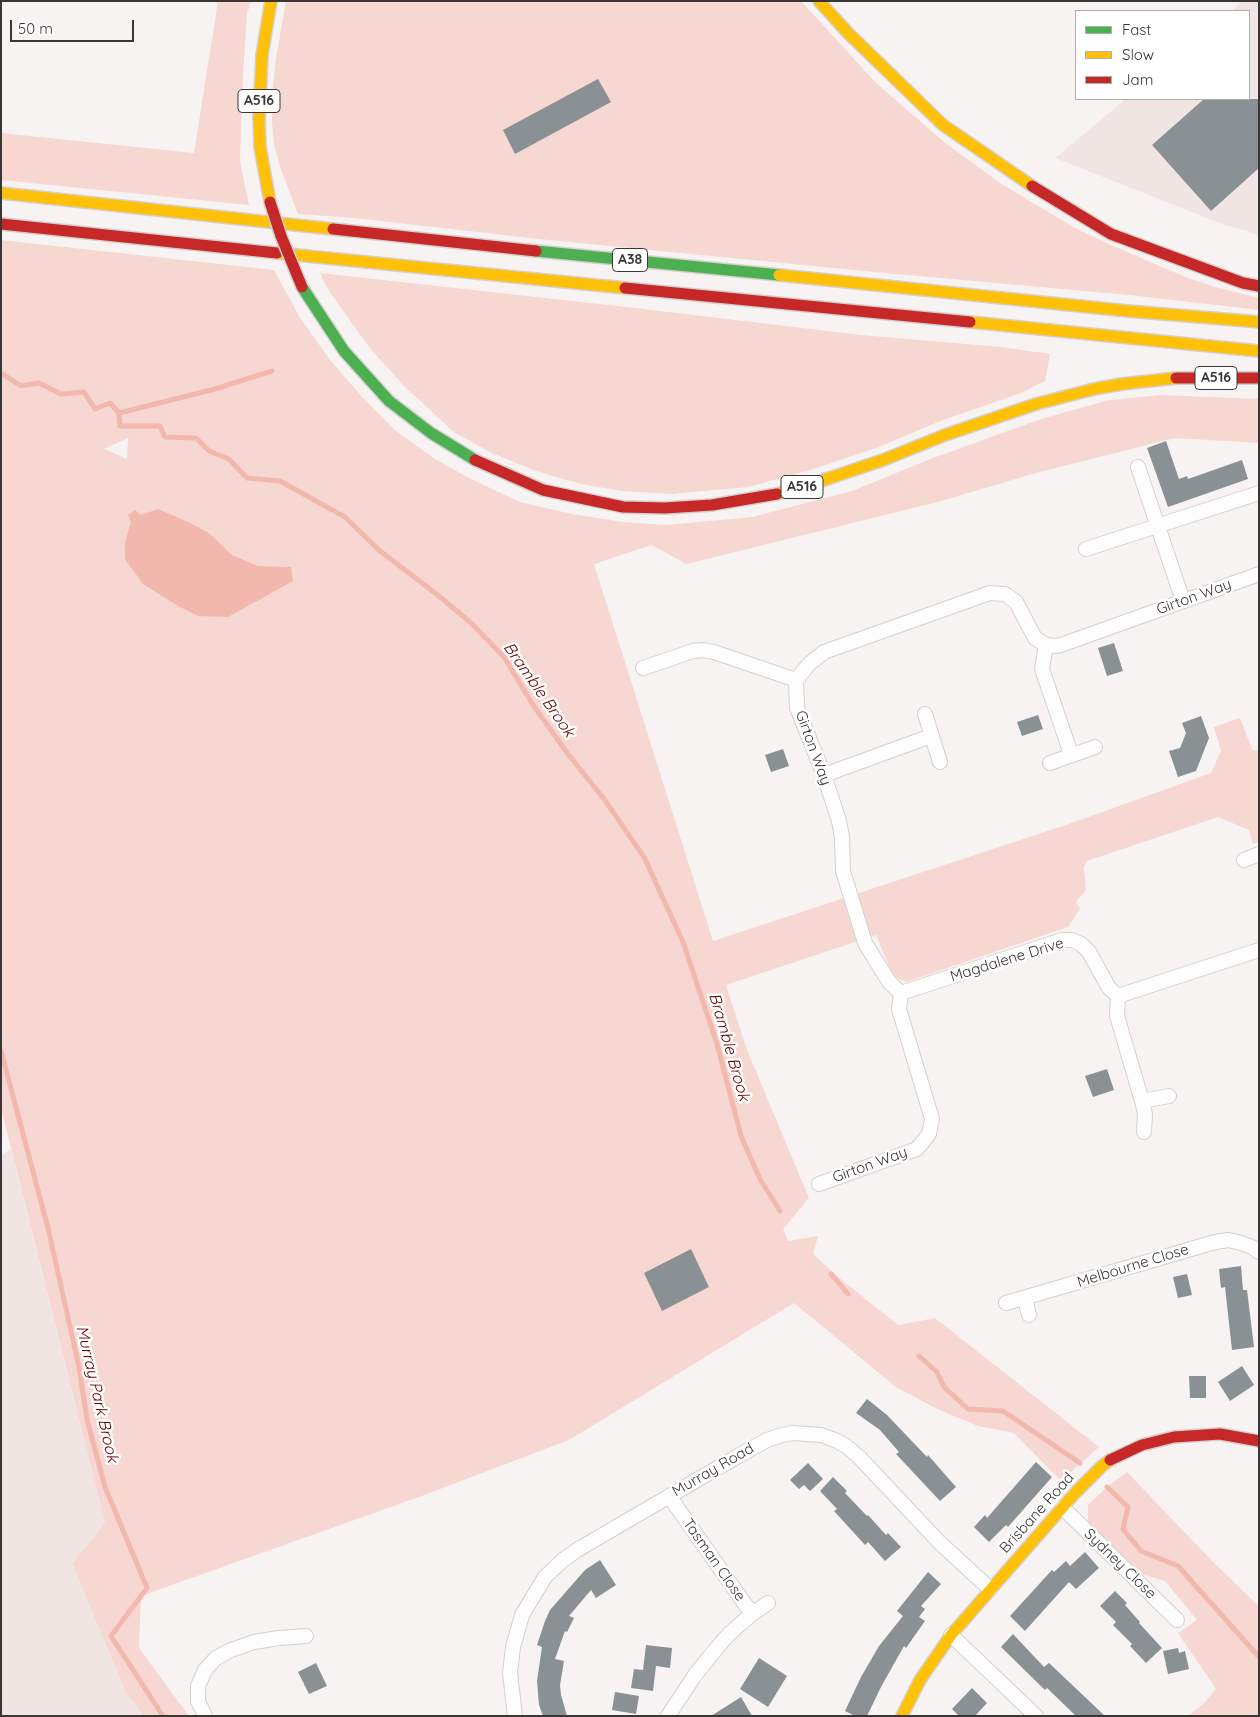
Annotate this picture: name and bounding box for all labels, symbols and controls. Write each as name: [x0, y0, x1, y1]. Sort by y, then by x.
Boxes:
scale bar: [12, 10, 136, 42]
legend: [1075, 10, 1250, 100]
text: 50 m: [18, 19, 53, 38]
text: Fast: [1122, 20, 1151, 39]
text: Slow: [1122, 45, 1154, 64]
text: Jam: [1122, 70, 1153, 89]
road number: A516: [238, 90, 280, 112]
road number: A38: [612, 248, 648, 272]
road number: A516: [1195, 366, 1237, 389]
road number: A516: [781, 476, 823, 498]
street label: Girton Way: [1154, 575, 1234, 619]
water label: Bramble Brook: [499, 639, 579, 741]
street label: Girton Way: [791, 708, 835, 788]
street label: Magdalene Drive: [948, 934, 1066, 986]
water label: Bramble Brook: [704, 991, 754, 1103]
street label: Girton Way: [830, 1143, 910, 1187]
street label: Melbourne Close: [1075, 1240, 1191, 1292]
water label: Murray Park Brook: [72, 1324, 122, 1464]
street label: Murray Road: [669, 1439, 757, 1501]
street label: Brisbane Road: [996, 1469, 1078, 1557]
street label: Tasman Close: [679, 1515, 749, 1605]
street label: Sydney Close: [1080, 1525, 1160, 1603]

